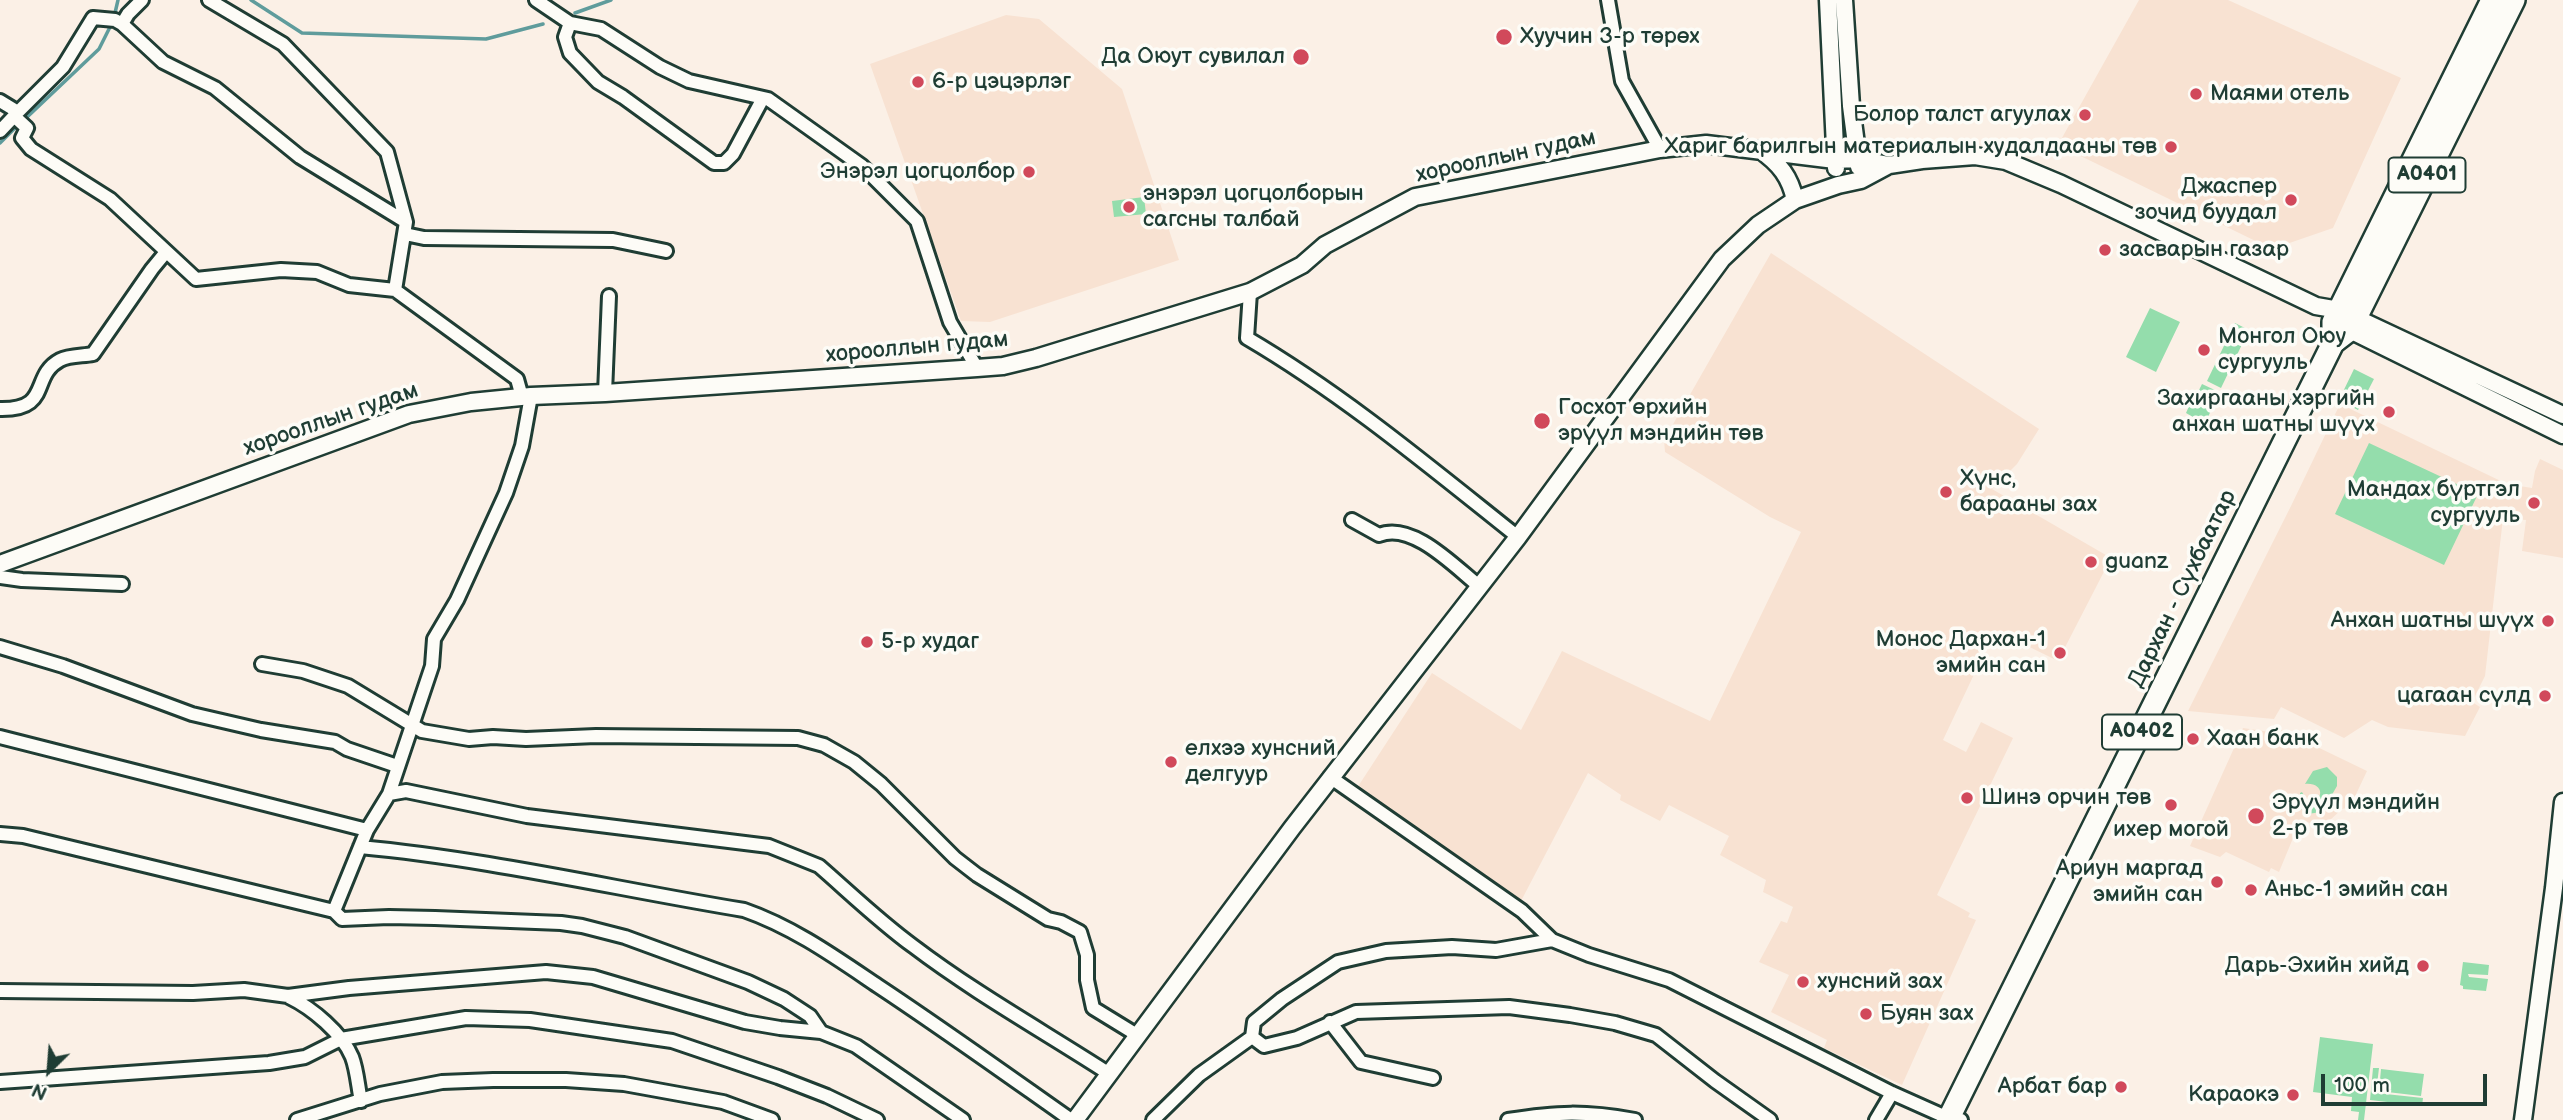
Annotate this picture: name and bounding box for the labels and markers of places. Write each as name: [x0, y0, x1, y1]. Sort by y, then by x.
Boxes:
place label: Хуучин 3-р төрөх: [1520, 23, 1700, 51]
marker: Хуучин 3-р төрөх: [1494, 27, 1514, 47]
place label: Да Оюут сувилал: [1101, 43, 1285, 71]
marker: Да Оюут сувилал: [1291, 47, 1311, 67]
place label: 6-р цэцэрлэг: [932, 68, 1071, 96]
marker: 6-р цэцэрлэг: [910, 74, 926, 90]
place label: Маями отель: [2210, 80, 2349, 108]
marker: Маями отель: [2188, 86, 2204, 102]
place label: Болор талст агуулах: [1853, 101, 2071, 129]
marker: Болор талст агуулах: [2077, 107, 2093, 123]
place label: Хариг барилгын материалын худалдааны төв: [1665, 133, 2157, 161]
marker: Хариг барилгын материалын худалдааны төв: [2163, 139, 2179, 155]
place label: Энэрэл цогцолбор: [820, 158, 1015, 186]
marker: Энэрэл цогцолбор: [1021, 164, 1037, 180]
place label: Джаспер зочид буудал: [2135, 173, 2277, 227]
place label: энэрэл цогцолборын сагсны талбай: [1143, 180, 1364, 234]
marker: Джаспер зочид буудал: [2283, 192, 2299, 208]
marker: энэрэл цогцолборын сагсны талбай: [1121, 199, 1137, 215]
place label: засварын газар: [2119, 236, 2289, 264]
marker: засварын газар: [2097, 242, 2113, 258]
place label: Монгол Оюу сургууль: [2218, 323, 2346, 377]
marker: Монгол Оюу сургууль: [2196, 342, 2212, 358]
place label: Захиргааны хэргийн анхан шатны шүүх: [2157, 385, 2375, 439]
place label: Госхот өрхийн эрүүл мэндийн төв: [1558, 394, 1763, 448]
marker: Захиргааны хэргийн анхан шатны шүүх: [2381, 404, 2397, 420]
marker: Госхот өрхийн эрүүл мэндийн төв: [1532, 411, 1552, 431]
place label: Хүнс, барааны зах: [1960, 465, 2097, 519]
place label: Мандах бүртгэл сургууль: [2347, 476, 2520, 530]
marker: Хүнс, барааны зах: [1938, 484, 1954, 500]
marker: Мандах бүртгэл сургууль: [2526, 495, 2542, 511]
place label: guanz: [2105, 548, 2168, 576]
marker: guanz: [2083, 554, 2099, 570]
place label: Анхан шатны шүүх: [2331, 607, 2534, 635]
marker: Анхан шатны шүүх: [2540, 613, 2556, 629]
place label: Монос Дархан-1 эмийн сан: [1876, 626, 2046, 680]
place label: 5-р худаг: [881, 628, 979, 656]
marker: 5-р худаг: [859, 634, 875, 650]
marker: Монос Дархан-1 эмийн сан: [2052, 645, 2068, 661]
place label: цагаан сүлд: [2397, 682, 2531, 710]
marker: цагаан сүлд: [2537, 688, 2553, 704]
place label: Хаан банк: [2207, 725, 2319, 753]
marker: Хаан банк: [2185, 731, 2201, 747]
place label: елхээ хунсний делгуур: [1185, 735, 1336, 789]
marker: елхээ хунсний делгуур: [1163, 754, 1179, 770]
place label: Шинэ орчин төв: [1981, 784, 2151, 812]
place label: Эрүүл мэндийн 2-р төв: [2272, 789, 2440, 843]
marker: Шинэ орчин төв: [1959, 790, 1975, 806]
marker: ихер могой: [2163, 797, 2179, 813]
marker: Эрүүл мэндийн 2-р төв: [2246, 806, 2266, 826]
place label: ихер могой: [2113, 816, 2229, 844]
place label: Ариун маргад эмийн сан: [2056, 855, 2203, 909]
marker: Ариун маргад эмийн сан: [2209, 874, 2225, 890]
place label: Аньс-1 эмийн сан: [2265, 876, 2448, 904]
marker: Аньс-1 эмийн сан: [2243, 882, 2259, 898]
place label: Дарь-Эхийн хийд: [2225, 952, 2409, 980]
marker: Дарь-Эхийн хийд: [2415, 958, 2431, 974]
place label: хунсний зах: [1817, 968, 1943, 996]
marker: хунсний зах: [1795, 974, 1811, 990]
place label: Буян зах: [1880, 1000, 1974, 1028]
marker: Буян зах: [1858, 1006, 1874, 1022]
place label: Арбат бар: [1998, 1073, 2107, 1101]
marker: Арбат бар: [2113, 1079, 2129, 1095]
place label: Караокэ: [2188, 1081, 2279, 1109]
marker: Караокэ: [2285, 1087, 2301, 1103]

